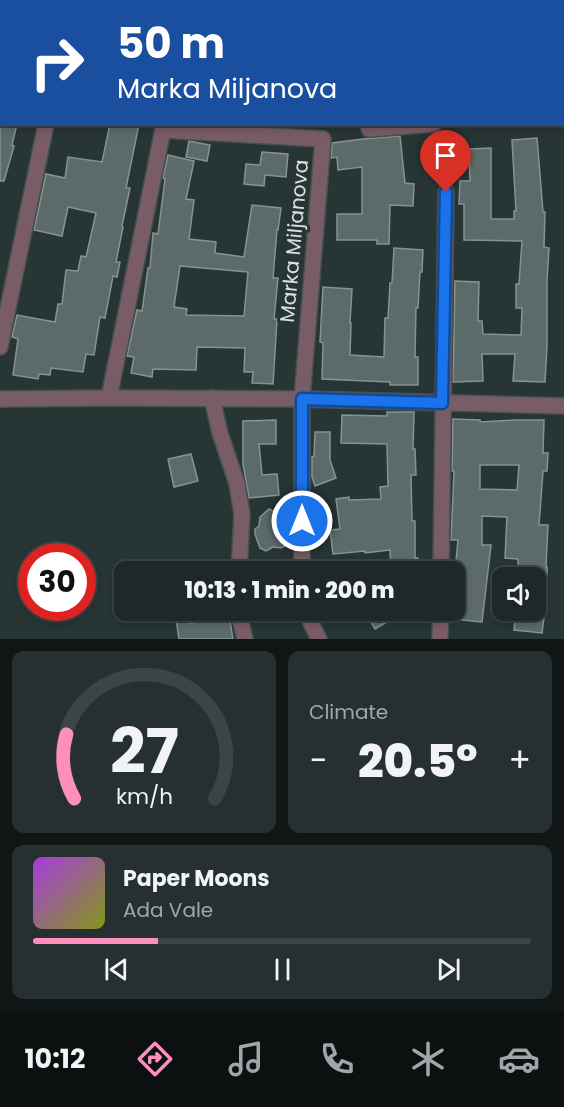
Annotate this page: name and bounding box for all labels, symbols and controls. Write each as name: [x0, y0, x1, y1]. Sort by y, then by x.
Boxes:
text: 50 m: [117, 14, 225, 73]
icon: right: [18, 24, 96, 102]
text: Marka Miljanova: [117, 70, 337, 107]
pin: [420, 130, 471, 192]
icon: arrive: [429, 139, 462, 172]
street label: Marka Miljanova: [273, 158, 315, 324]
position arrow: [270, 489, 334, 553]
speed limit sign: 30: [18, 543, 96, 621]
map controls: [492, 567, 546, 621]
button: sound: [492, 567, 546, 621]
text: 10:13 · 1 min · 200 m: [185, 575, 394, 606]
text: Climate: [309, 698, 388, 726]
text: 27: [109, 707, 179, 795]
text: 20.5°: [358, 730, 478, 793]
text: −: [309, 737, 327, 784]
text: +: [508, 737, 531, 784]
text: km/h: [115, 781, 173, 812]
text: Paper Moons: [123, 863, 270, 894]
text: Ada Vale: [123, 896, 213, 924]
icon: previous: [100, 953, 133, 986]
icon: pause: [266, 953, 299, 986]
icon: next: [432, 953, 465, 986]
icon: directions: [134, 1038, 176, 1080]
icon: music: [225, 1038, 267, 1080]
icon: phone: [316, 1038, 358, 1080]
icon: climate: [407, 1038, 449, 1080]
icon: car: [498, 1038, 540, 1080]
text: 10:12: [24, 1040, 85, 1077]

